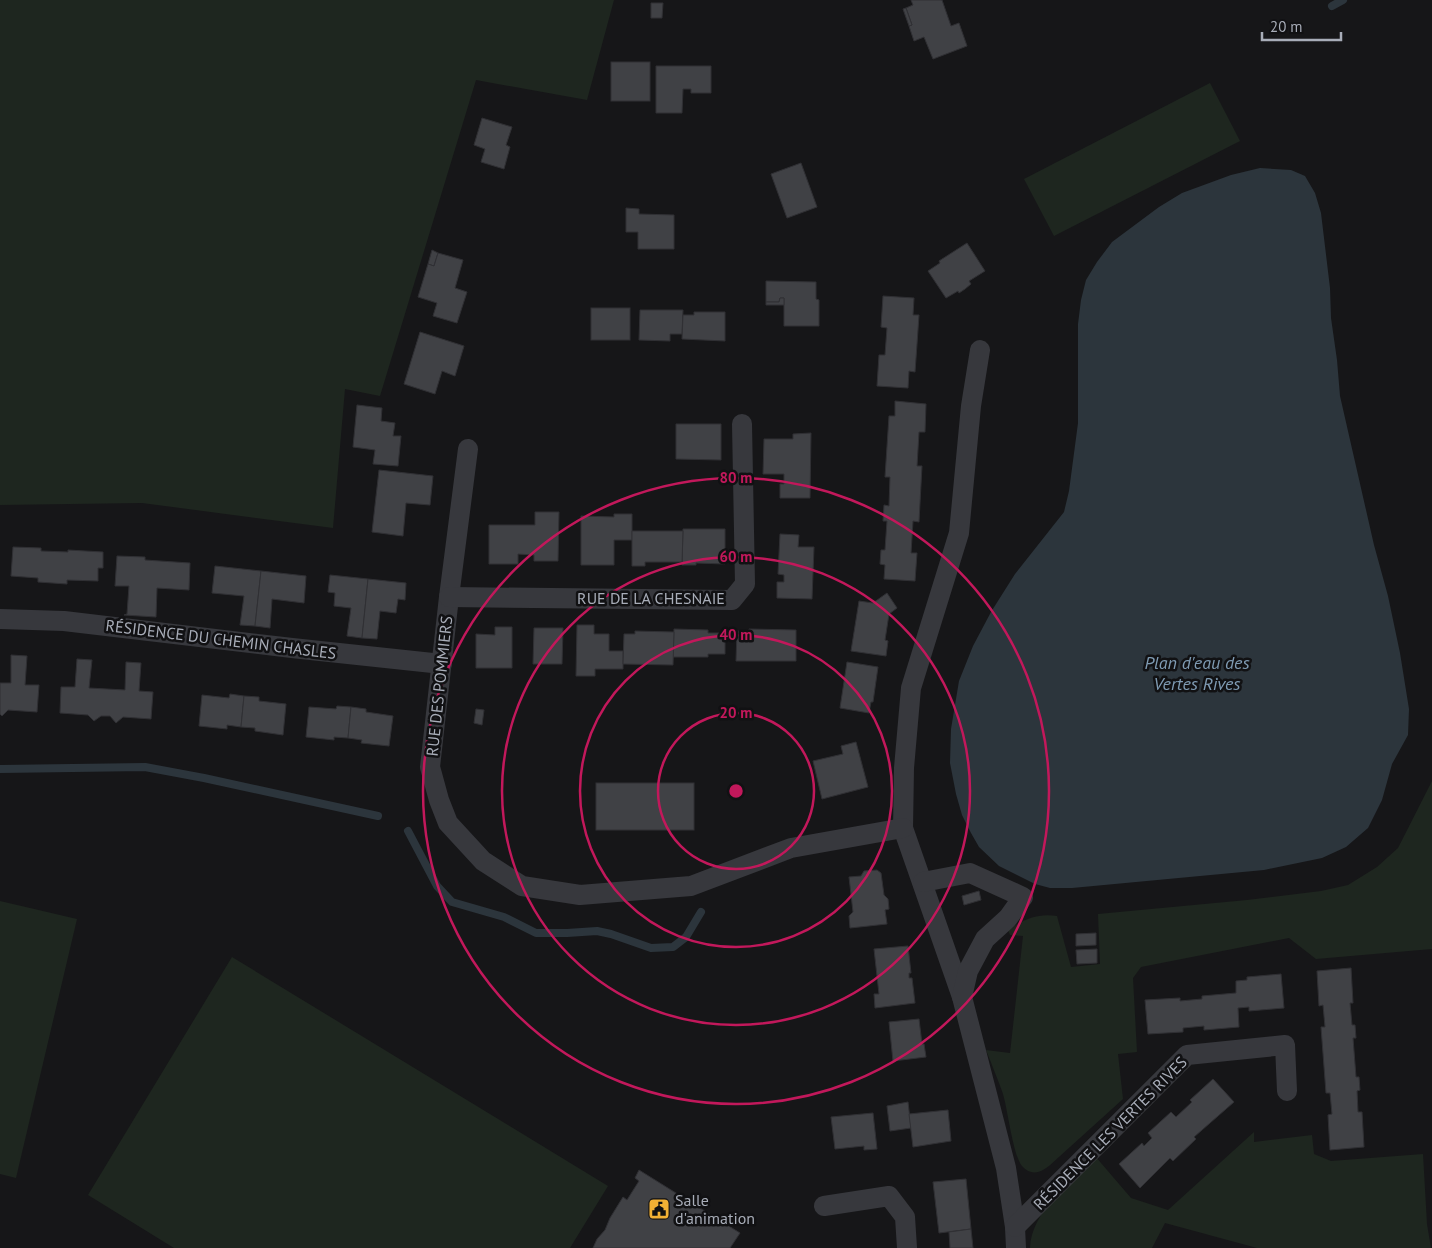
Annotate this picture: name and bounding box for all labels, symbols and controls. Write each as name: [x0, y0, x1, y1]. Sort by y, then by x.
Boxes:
scale bar: [1262, 10, 1341, 42]
text: 20 m: [1270, 17, 1303, 36]
text: 80 m: [720, 468, 752, 487]
text: 60 m: [720, 547, 752, 566]
street label: RUE DE LA CHESNAIE: [577, 588, 725, 608]
street label: RÉSIDENCE DU CHEMIN CHASLES: [105, 615, 337, 663]
street label: RUE DES POMMIERS: [422, 615, 456, 757]
text: 40 m: [720, 625, 752, 644]
water label: Plan d'eau des Vertes Rives: [1144, 651, 1250, 695]
text: 20 m: [720, 703, 752, 722]
centre of rings: [727, 782, 745, 800]
street label: RÉSIDENCE LES VERTES RIVES: [1029, 1052, 1191, 1214]
place label: Salle d'animation: [675, 1190, 755, 1228]
public building icon: Salle d'animation: [647, 1197, 671, 1221]

